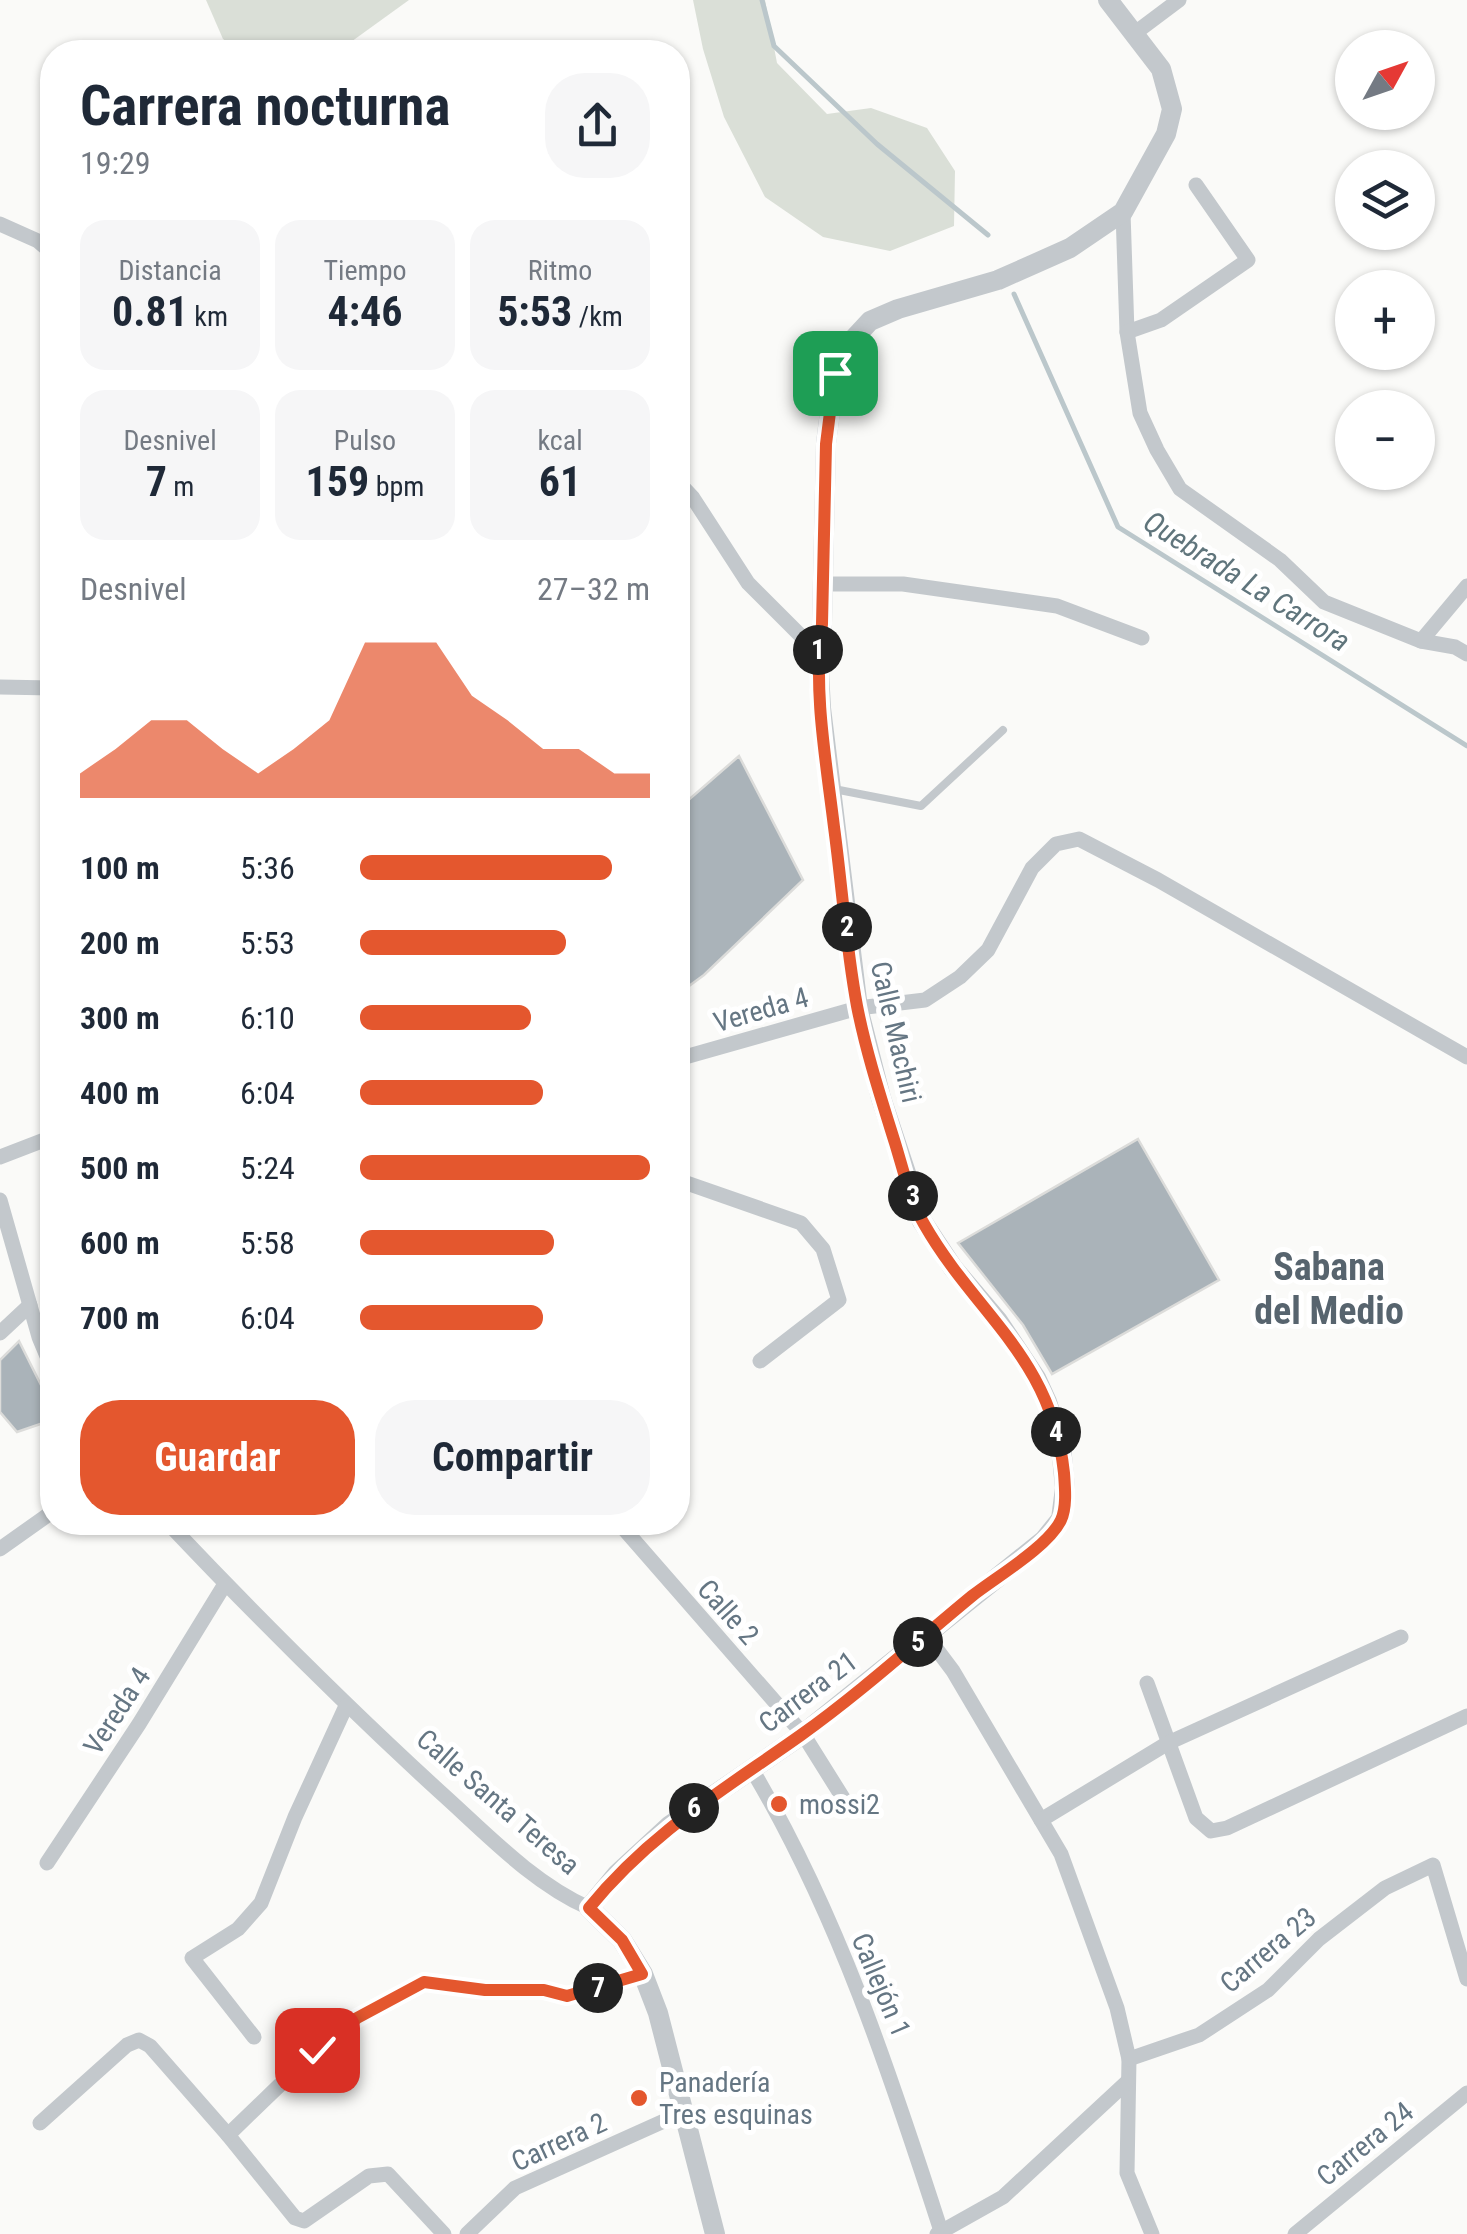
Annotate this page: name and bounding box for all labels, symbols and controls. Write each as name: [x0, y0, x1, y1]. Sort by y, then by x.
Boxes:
north arrow: [1335, 30, 1435, 130]
map controls: [1335, 30, 1435, 490]
button: share: [545, 73, 650, 178]
text: Carrera nocturna: [80, 74, 450, 138]
text: 19:29: [80, 144, 151, 182]
button: layers: [1335, 150, 1435, 250]
text: Distancia: [118, 254, 222, 287]
text: Tiempo: [323, 254, 407, 287]
text: Ritmo: [528, 254, 592, 287]
button: +: [1335, 270, 1435, 370]
text: 0.81: [112, 287, 188, 336]
text: 4:46: [327, 287, 403, 336]
text: 5:53: [497, 287, 572, 336]
text: km: [188, 300, 228, 333]
text: /km: [572, 300, 623, 333]
pin: [793, 331, 878, 416]
icon: arrive: [808, 346, 863, 401]
button: −: [1335, 390, 1435, 490]
text: Desnivel: [123, 424, 217, 457]
text: Pulso: [334, 424, 396, 457]
text: kcal: [537, 424, 583, 457]
text: 7: [146, 457, 167, 506]
text: 159: [306, 457, 369, 506]
text: 61: [539, 457, 581, 506]
text: m: [167, 470, 194, 503]
text: bpm: [369, 470, 424, 503]
water label: Quebrada La Carrora: [1138, 504, 1356, 658]
text: Desnivel: [80, 570, 187, 608]
text: 27–32 m: [537, 570, 650, 608]
pin: 1: [793, 625, 843, 675]
text: 1: [811, 633, 825, 666]
text: 100 m: [80, 849, 160, 887]
text: 5:36: [240, 849, 295, 887]
pin: 2: [822, 902, 872, 952]
text: 2: [840, 910, 854, 943]
text: 200 m: [80, 924, 160, 962]
text: 5:53: [240, 924, 295, 962]
street label: Calle Machiri: [864, 958, 928, 1106]
street label: Vereda 4: [710, 981, 812, 1039]
text: 300 m: [80, 999, 160, 1037]
text: 6:10: [240, 999, 295, 1037]
text: 400 m: [80, 1074, 160, 1112]
text: 6:04: [240, 1074, 295, 1112]
text: 500 m: [80, 1149, 160, 1187]
text: 5:24: [240, 1149, 295, 1187]
pin: 3: [888, 1171, 938, 1221]
text: 3: [906, 1179, 920, 1212]
text: 600 m: [80, 1224, 160, 1262]
text: 5:58: [240, 1224, 295, 1262]
district label: Sabana del Medio: [1254, 1245, 1404, 1333]
text: 700 m: [80, 1299, 160, 1337]
text: 6:04: [240, 1299, 295, 1337]
button: Guardar: [80, 1400, 355, 1515]
button: Compartir: [375, 1400, 650, 1515]
pin: 4: [1031, 1407, 1081, 1457]
text: 4: [1049, 1415, 1063, 1448]
street label: Calle 2: [690, 1573, 766, 1651]
pin: 5: [893, 1617, 943, 1667]
text: 5: [911, 1625, 925, 1658]
street label: Carrera 21: [752, 1644, 864, 1740]
street label: Vereda 4: [77, 1661, 157, 1761]
street label: Calle Santa Teresa: [410, 1722, 586, 1882]
pin: 6: [669, 1783, 719, 1833]
place label: mossi2: [799, 1788, 880, 1821]
text: 6: [687, 1791, 701, 1824]
marker: mossi2: [768, 1793, 790, 1815]
street label: Carrera 23: [1213, 1901, 1323, 1999]
street label: Callejón 1: [844, 1928, 918, 2042]
pin: 7: [573, 1963, 623, 2013]
text: 7: [591, 1971, 605, 2004]
pin: [275, 2008, 360, 2093]
icon: check: [290, 2023, 345, 2078]
place label: Panadería Tres esquinas: [659, 2066, 813, 2131]
marker: Panadería Tres esquinas: [628, 2087, 650, 2109]
street label: Carrera 24: [1310, 2095, 1420, 2193]
street label: Carrera 2: [506, 2106, 612, 2178]

